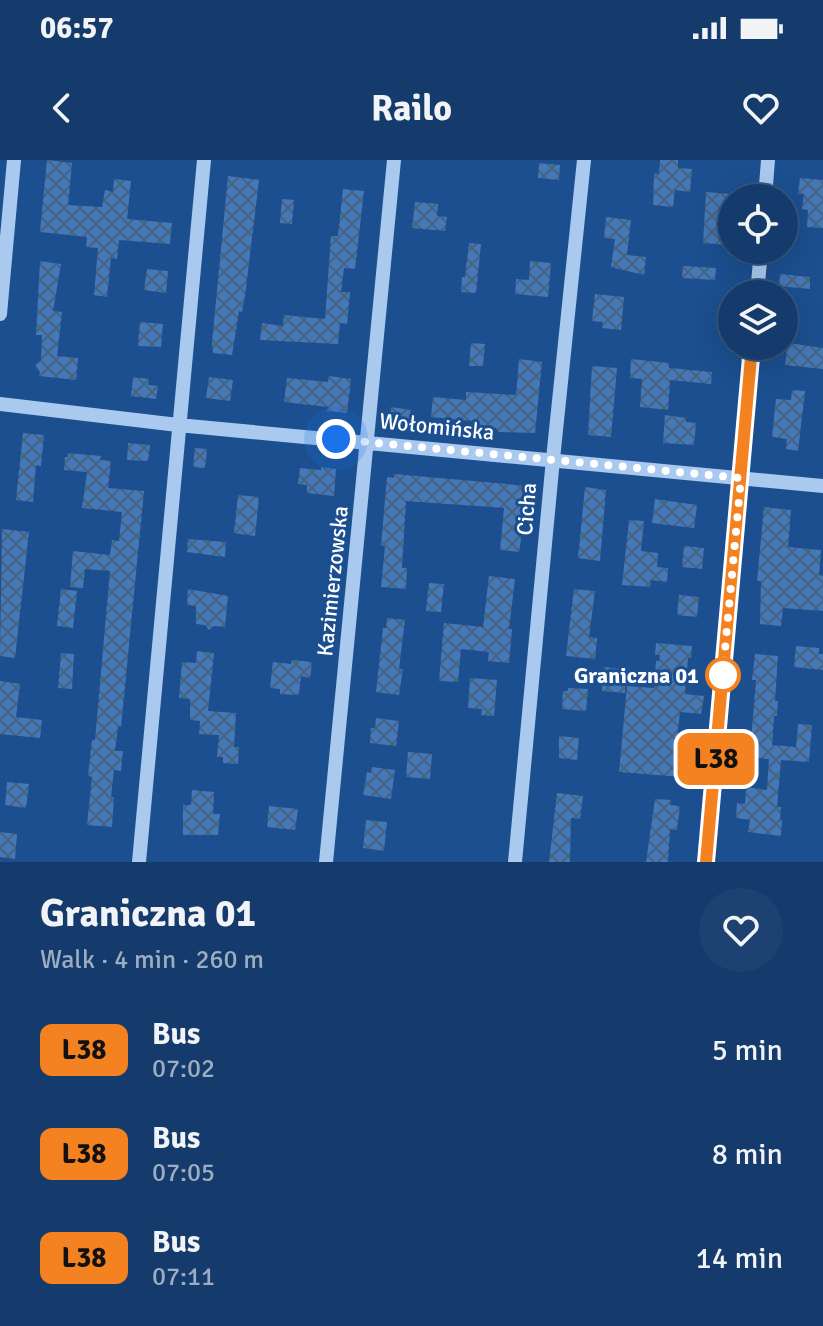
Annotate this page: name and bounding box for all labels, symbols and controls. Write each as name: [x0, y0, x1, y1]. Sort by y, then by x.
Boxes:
text: 06:57: [40, 10, 114, 47]
icon: back: [40, 86, 84, 130]
text: Railo: [371, 86, 452, 131]
icon: heart: [739, 86, 783, 130]
map controls: [718, 184, 798, 360]
button: locate: [718, 184, 798, 264]
button: layers: [718, 280, 798, 360]
street label: Wołomińska: [378, 407, 496, 446]
your location: [316, 419, 356, 459]
street label: Cicha: [511, 482, 542, 536]
street label: Kazimierzowska: [311, 504, 354, 658]
marker: Graniczna 01: [706, 658, 740, 692]
place label: Graniczna 01: [574, 662, 699, 689]
line badge: L38: [670, 733, 762, 785]
text: L38: [694, 742, 738, 776]
button: heart: [699, 888, 783, 972]
text: Graniczna 01: [40, 890, 256, 937]
text: Walk · 4 min · 260 m: [40, 944, 264, 976]
text: Bus: [152, 1016, 200, 1053]
text: 5 min: [712, 1032, 783, 1069]
text: L38: [62, 1033, 106, 1067]
text: 07:02: [152, 1053, 215, 1085]
text: Bus: [152, 1120, 200, 1157]
text: 8 min: [712, 1136, 783, 1173]
text: L38: [62, 1137, 106, 1171]
text: 07:05: [152, 1157, 215, 1189]
text: Bus: [152, 1224, 200, 1261]
text: 14 min: [696, 1240, 783, 1277]
text: L38: [62, 1241, 106, 1275]
text: 07:11: [152, 1261, 215, 1293]

